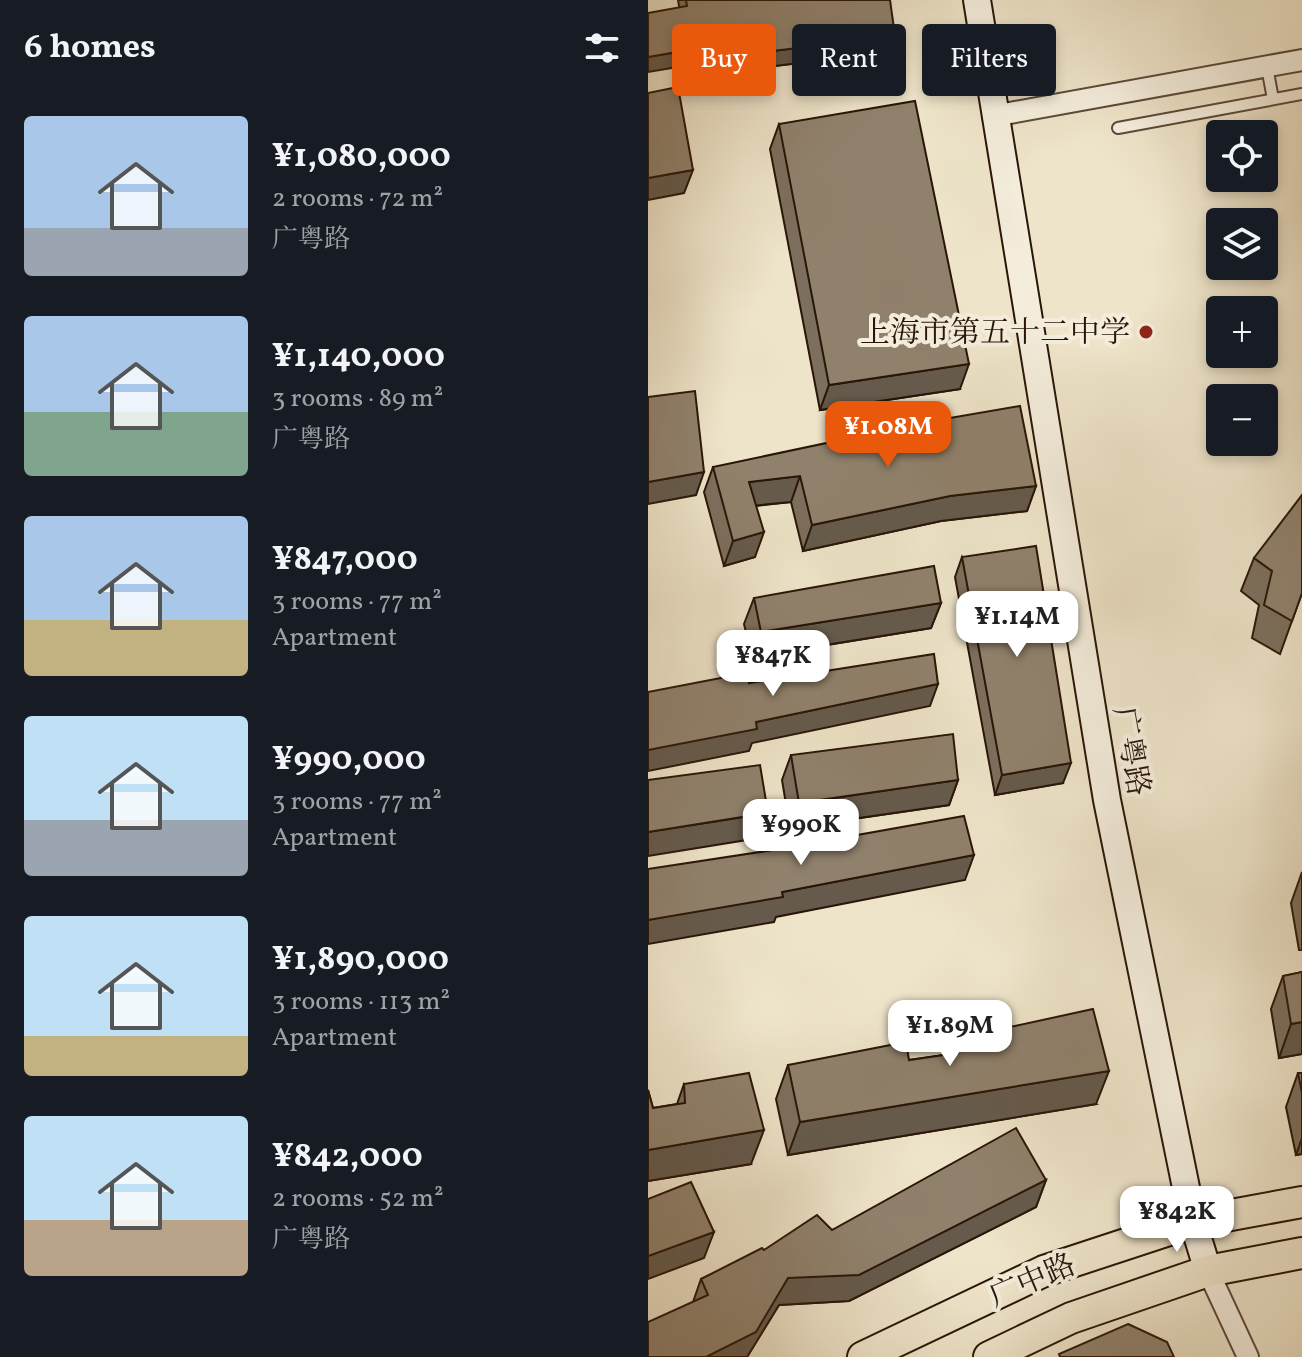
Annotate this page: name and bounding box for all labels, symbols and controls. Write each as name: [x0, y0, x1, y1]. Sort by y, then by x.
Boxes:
chip: Buy: [672, 24, 776, 96]
chip: Rent: [792, 24, 906, 96]
chip: Filters: [922, 24, 1056, 96]
text: 6 homes: [24, 25, 156, 72]
icon: filters: [580, 26, 624, 70]
map controls: [1206, 120, 1278, 456]
button: locate: [1206, 120, 1278, 192]
text: ¥1,080,000: [272, 134, 451, 181]
icon: home: [88, 148, 184, 244]
text: 2 rooms · 72 m²: [272, 181, 443, 217]
button: layers: [1206, 208, 1278, 280]
text: 广粤路: [272, 222, 350, 258]
button: +: [1206, 296, 1278, 368]
place label: 上海市第五十二中学: [860, 313, 1130, 355]
marker: 上海市第五十二中学: [1137, 323, 1155, 341]
text: ¥1,140,000: [272, 334, 445, 381]
icon: home: [88, 348, 184, 444]
text: 3 rooms · 89 m²: [272, 381, 443, 417]
button: −: [1206, 384, 1278, 456]
pin: ¥1.08M: [823, 401, 953, 469]
text: ¥1.08M: [843, 409, 933, 445]
text: 广粤路: [272, 422, 350, 458]
text: ¥847,000: [272, 537, 418, 584]
icon: home: [88, 548, 184, 644]
text: 3 rooms · 77 m²: [272, 584, 442, 620]
pin: ¥1.14M: [952, 591, 1082, 659]
text: ¥1.14M: [974, 599, 1060, 635]
text: Apartment: [272, 620, 397, 656]
pin: ¥847K: [717, 630, 829, 698]
text: ¥847K: [735, 638, 811, 674]
street label: 广粤路: [1102, 703, 1159, 799]
text: ¥990,000: [272, 737, 426, 784]
icon: home: [88, 748, 184, 844]
text: 3 rooms · 77 m²: [272, 784, 442, 820]
pin: ¥990K: [745, 799, 857, 867]
text: ¥990K: [761, 807, 841, 843]
text: Apartment: [272, 820, 397, 856]
text: ¥1,890,000: [272, 937, 449, 984]
icon: home: [88, 948, 184, 1044]
text: 3 rooms · 113 m²: [272, 984, 450, 1020]
pin: ¥1.89M: [885, 1000, 1015, 1068]
text: ¥1.89M: [906, 1008, 994, 1044]
text: Apartment: [272, 1020, 397, 1056]
text: ¥842,000: [272, 1134, 423, 1181]
icon: home: [88, 1148, 184, 1244]
text: 2 rooms · 52 m²: [272, 1181, 444, 1217]
pin: ¥842K: [1121, 1186, 1233, 1254]
text: ¥842K: [1138, 1194, 1216, 1230]
text: 广粤路: [272, 1222, 350, 1258]
street label: 广中路: [983, 1245, 1082, 1319]

